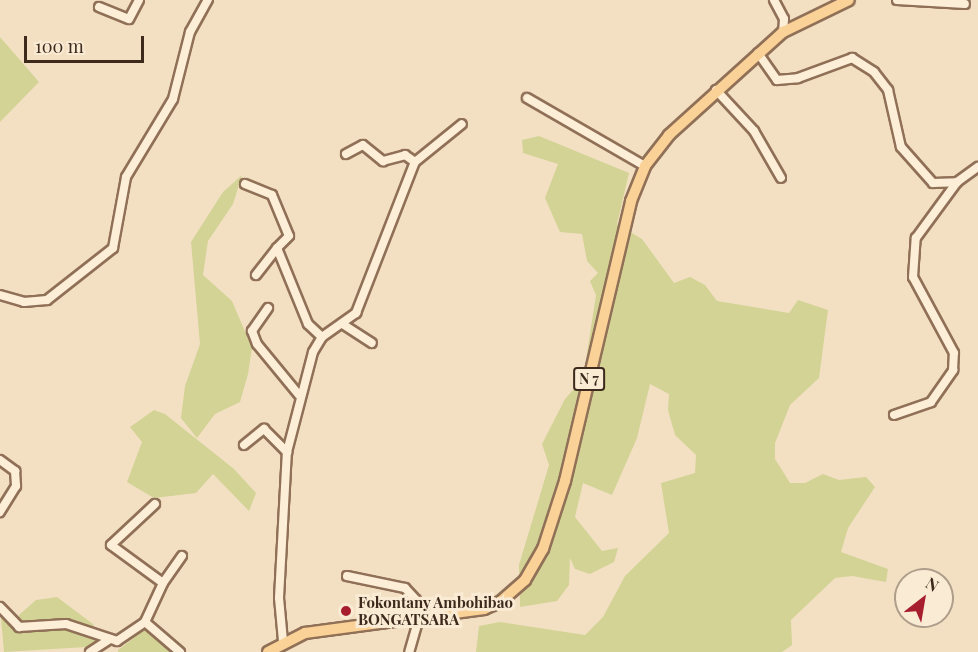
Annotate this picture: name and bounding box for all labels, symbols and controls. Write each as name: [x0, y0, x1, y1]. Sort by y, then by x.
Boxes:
scale bar: [27, 24, 147, 62]
text: 100 m: [35, 34, 84, 58]
road number: N 7: [572, 368, 606, 390]
north arrow: [894, 568, 954, 628]
text: N: [922, 572, 943, 596]
place label: Fokontany Ambohibao BONGATSARA: [358, 593, 514, 628]
marker: Fokontany Ambohibao BONGATSARA: [339, 604, 353, 618]

